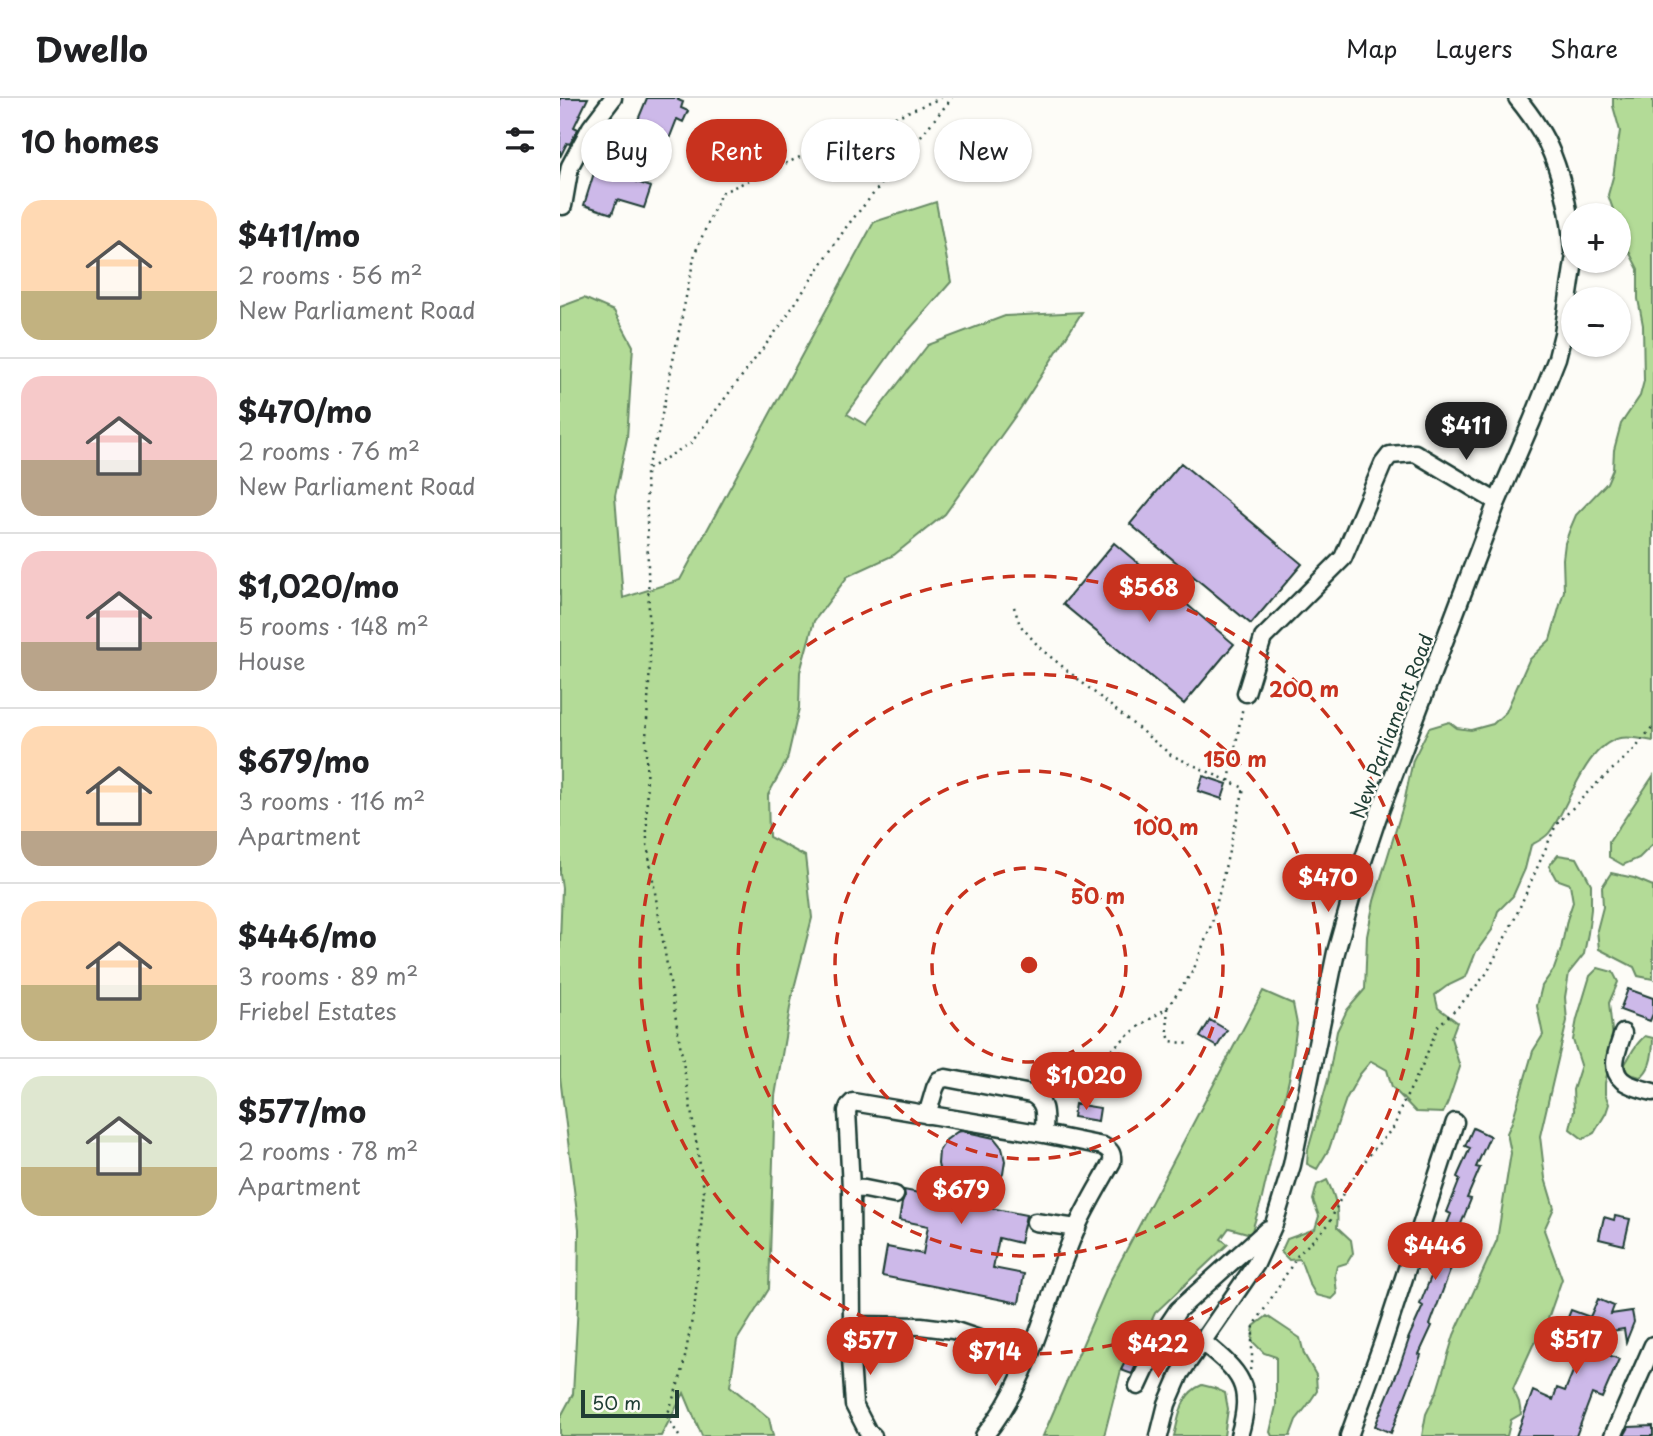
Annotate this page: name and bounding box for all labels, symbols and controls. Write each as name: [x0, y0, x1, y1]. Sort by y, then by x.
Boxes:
text: Dwello: [35, 23, 148, 73]
text: Map: [1346, 30, 1397, 66]
text: Layers: [1435, 30, 1512, 66]
text: Share: [1550, 30, 1618, 66]
text: 10 homes: [21, 118, 159, 163]
chip: Buy: [581, 119, 672, 182]
chip: Rent: [686, 119, 787, 182]
chip: Filters: [801, 119, 920, 182]
chip: New: [934, 119, 1032, 182]
icon: filters: [501, 121, 539, 159]
map controls: [1561, 203, 1631, 357]
button: +: [1561, 203, 1631, 273]
text: $411/mo: [238, 212, 360, 257]
icon: home: [77, 228, 161, 312]
text: 2 rooms · 56 m²: [238, 257, 423, 292]
button: −: [1561, 287, 1631, 357]
text: New Parliament Road: [238, 292, 476, 327]
text: $470/mo: [238, 388, 372, 433]
pin: $411: [1425, 402, 1507, 462]
icon: home: [77, 404, 161, 488]
text: $411: [1441, 407, 1491, 442]
text: 2 rooms · 76 m²: [238, 433, 420, 468]
text: New Parliament Road: [238, 468, 476, 503]
text: $1,020/mo: [238, 563, 399, 608]
pin: $568: [1108, 564, 1190, 624]
text: $568: [1119, 569, 1179, 604]
icon: home: [77, 579, 161, 663]
text: 5 rooms · 148 m²: [238, 608, 429, 643]
street label: New Parliament Road: [1343, 629, 1439, 823]
text: House: [238, 643, 305, 678]
text: 200 m: [1269, 672, 1339, 704]
text: $679/mo: [238, 738, 370, 783]
text: 150 m: [1203, 742, 1267, 774]
icon: home: [77, 754, 161, 838]
text: 3 rooms · 116 m²: [238, 783, 425, 818]
text: 100 m: [1133, 810, 1199, 842]
text: Apartment: [238, 818, 361, 853]
pin: $470: [1287, 854, 1369, 914]
text: $470: [1298, 859, 1358, 894]
text: 50 m: [1071, 879, 1125, 911]
text: $446/mo: [238, 913, 377, 958]
icon: home: [77, 929, 161, 1013]
centre of rings: [1017, 953, 1041, 977]
text: 3 rooms · 89 m²: [238, 958, 418, 993]
text: Friebel Estates: [238, 993, 396, 1028]
pin: $1,020: [1029, 1052, 1143, 1112]
text: $1,020: [1046, 1057, 1126, 1092]
text: $577/mo: [238, 1088, 366, 1133]
icon: home: [77, 1104, 161, 1188]
text: 2 rooms · 78 m²: [238, 1133, 418, 1168]
pin: $679: [920, 1166, 1002, 1226]
text: Apartment: [238, 1168, 361, 1203]
text: $679: [932, 1171, 990, 1206]
pin: $446: [1394, 1222, 1476, 1282]
text: $446: [1404, 1227, 1466, 1262]
pin: $517: [1535, 1316, 1617, 1376]
pin: $577: [829, 1318, 911, 1377]
pin: $422: [1117, 1320, 1199, 1380]
text: $517: [1550, 1321, 1602, 1356]
text: $577: [843, 1322, 897, 1357]
text: $422: [1127, 1325, 1189, 1360]
pin: $714: [954, 1328, 1036, 1388]
text: $714: [969, 1333, 1021, 1368]
scale bar: [581, 1387, 679, 1419]
text: 50 m: [592, 1388, 641, 1416]

